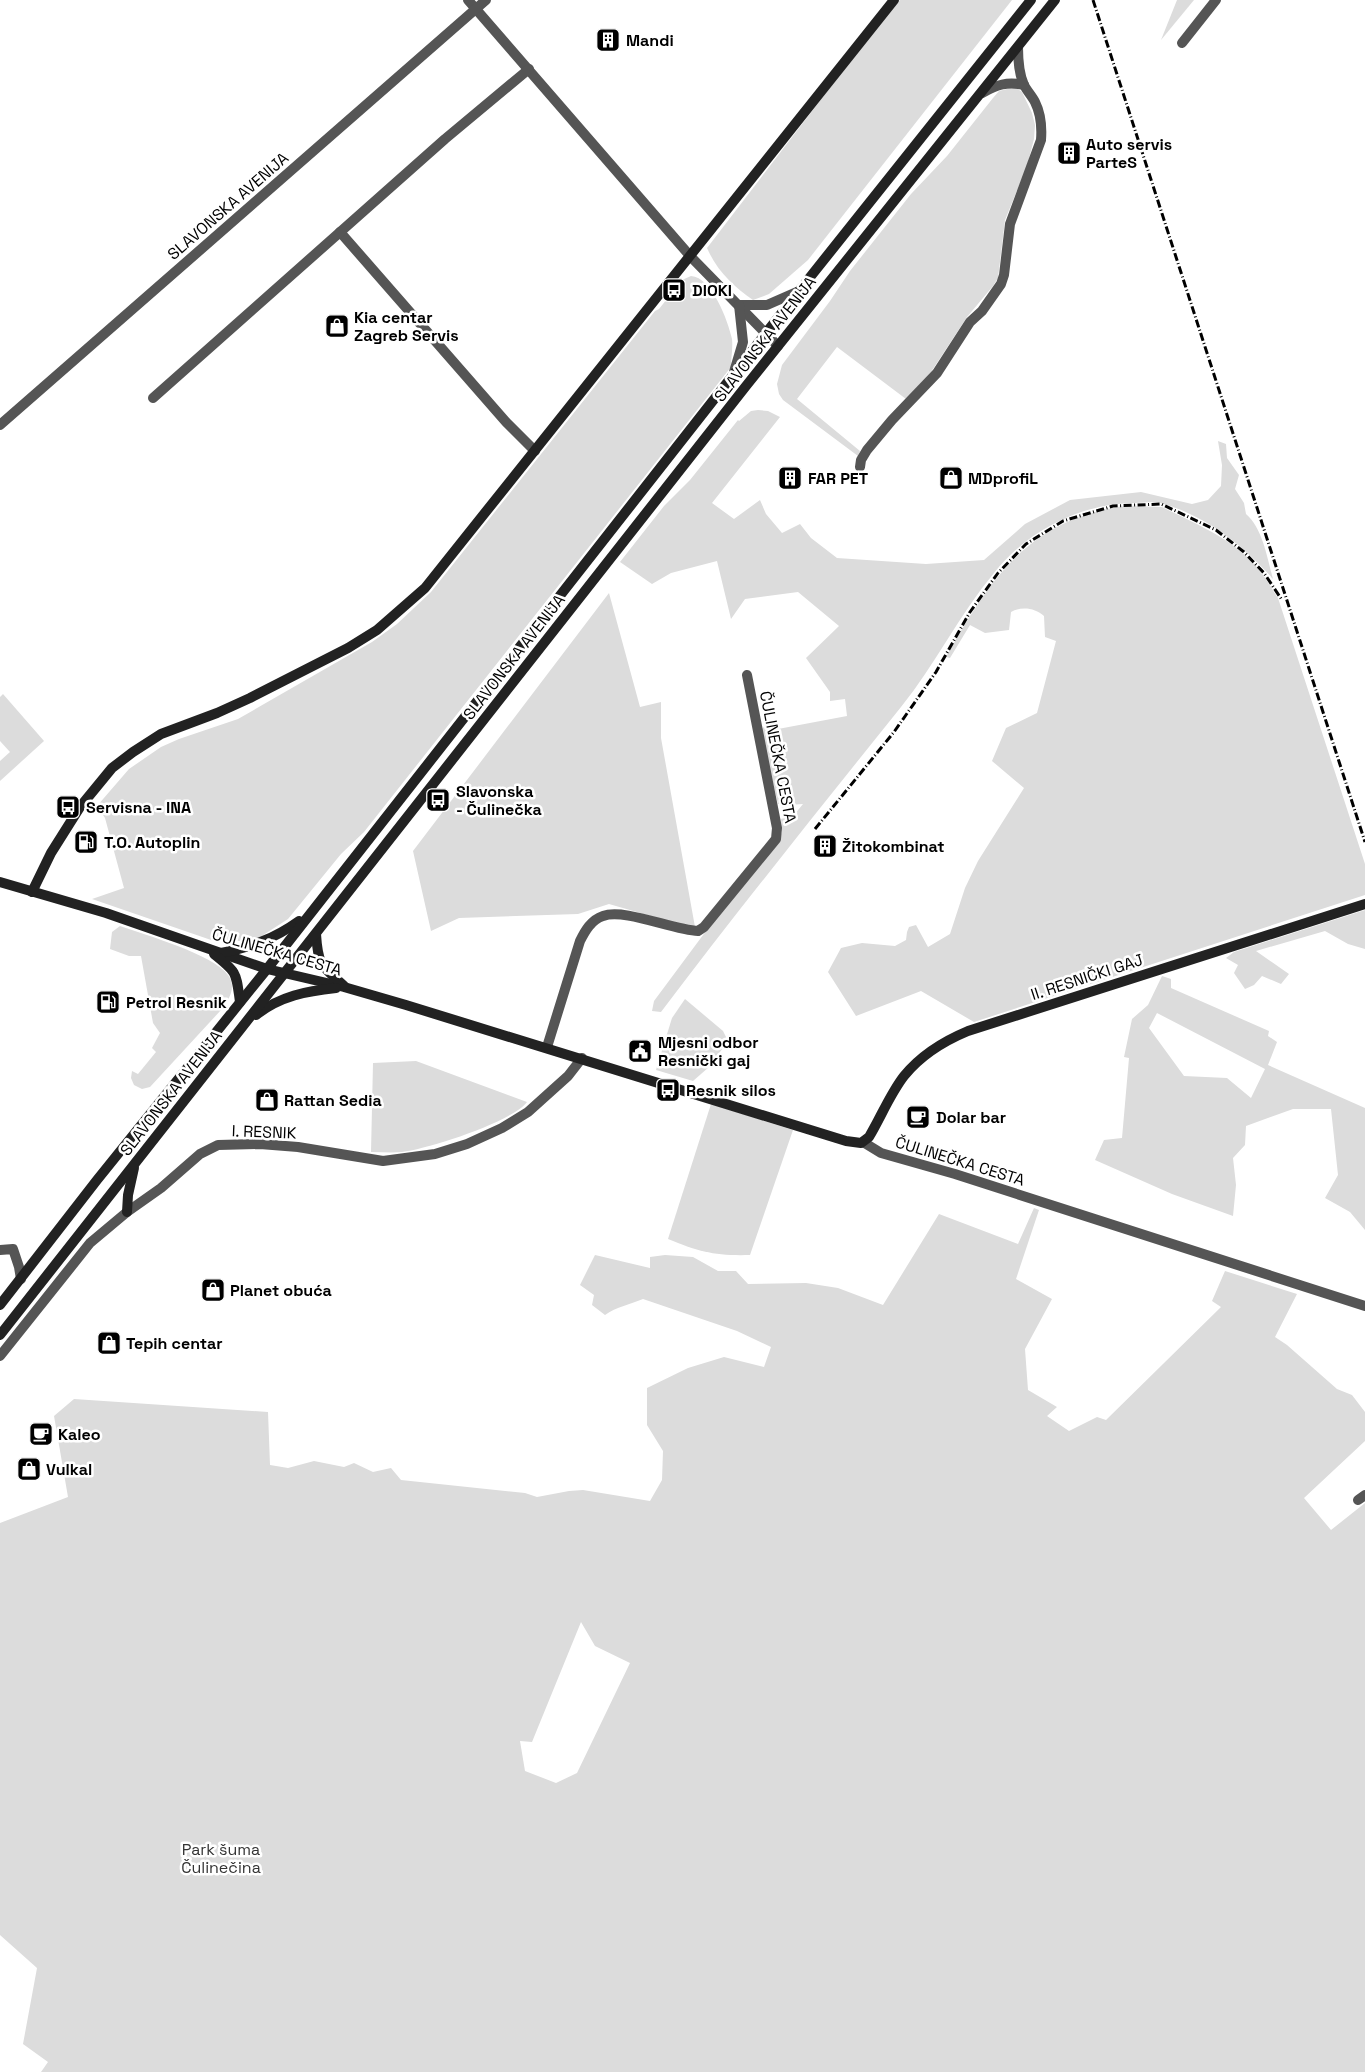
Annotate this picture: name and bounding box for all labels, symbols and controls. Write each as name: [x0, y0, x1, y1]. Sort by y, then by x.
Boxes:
building icon: Mandi: [595, 27, 621, 53]
place label: Mandi: [626, 30, 674, 51]
place label: Auto servis ParteS: [1086, 134, 1172, 173]
building icon: Auto servis ParteS: [1056, 140, 1082, 166]
street label: SLAVONSKA AVENIJA: [163, 148, 293, 264]
street label: SLAVONSKA AVENIJA: [709, 272, 821, 406]
bus stop icon: DIOKI: [661, 277, 687, 303]
place label: DIOKI: [692, 280, 732, 301]
place label: Kia centar Zagreb Servis: [354, 307, 459, 346]
shop icon: Kia centar Zagreb Servis: [324, 313, 350, 339]
building icon: FAR PET: [777, 465, 803, 491]
shop icon: MDprofiL: [938, 465, 964, 491]
place label: FAR PET: [808, 468, 869, 489]
place label: MDprofiL: [968, 468, 1038, 489]
street label: SLAVONSKA AVENIJA: [458, 590, 570, 724]
street label: ČULINEČKA CESTA: [755, 689, 801, 825]
place label: Slavonska - Čulinečka: [456, 781, 542, 820]
bus stop icon: Slavonska - Čulinečka: [425, 787, 451, 813]
bus stop icon: Servisna - INA: [55, 794, 81, 820]
place label: Servisna - INA: [86, 797, 191, 818]
fuel station icon: T.O. Autoplin: [73, 829, 99, 855]
place label: T.O. Autoplin: [104, 832, 200, 853]
building icon: Žitokombinat: [812, 833, 838, 859]
place label: Žitokombinat: [842, 836, 945, 857]
street label: ČULINEČKA CESTA: [210, 923, 344, 981]
street label: II. RESNIČKI GAJ: [1028, 949, 1146, 1005]
fuel station icon: Petrol Resnik: [95, 989, 121, 1015]
place label: Petrol Resnik: [126, 992, 227, 1013]
street label: SLAVONSKA AVENIJA: [115, 1026, 227, 1160]
place label: Mjesni odbor Resnički gaj: [658, 1032, 759, 1071]
public building icon: Mjesni odbor Resnički gaj: [627, 1038, 653, 1064]
bus stop icon: Resnik silos: [655, 1077, 681, 1103]
place label: Resnik silos: [686, 1080, 776, 1101]
shop icon: Rattan Sedia: [254, 1087, 280, 1113]
place label: Rattan Sedia: [284, 1090, 382, 1111]
cafe icon: Dolar bar: [905, 1104, 931, 1130]
place label: Dolar bar: [936, 1107, 1006, 1128]
street label: I. RESNIK: [231, 1120, 297, 1144]
street label: ČULINEČKA CESTA: [893, 1131, 1027, 1191]
shop icon: Planet obuća: [200, 1277, 226, 1303]
place label: Planet obuća: [230, 1280, 332, 1301]
shop icon: Tepih centar: [96, 1330, 122, 1356]
place label: Tepih centar: [126, 1333, 223, 1354]
cafe icon: Kaleo: [28, 1421, 54, 1447]
place label: Kaleo: [58, 1424, 101, 1445]
shop icon: Vulkal: [16, 1456, 42, 1482]
place label: Vulkal: [46, 1459, 92, 1480]
park label: Park šuma Čulinečina: [181, 1839, 261, 1878]

